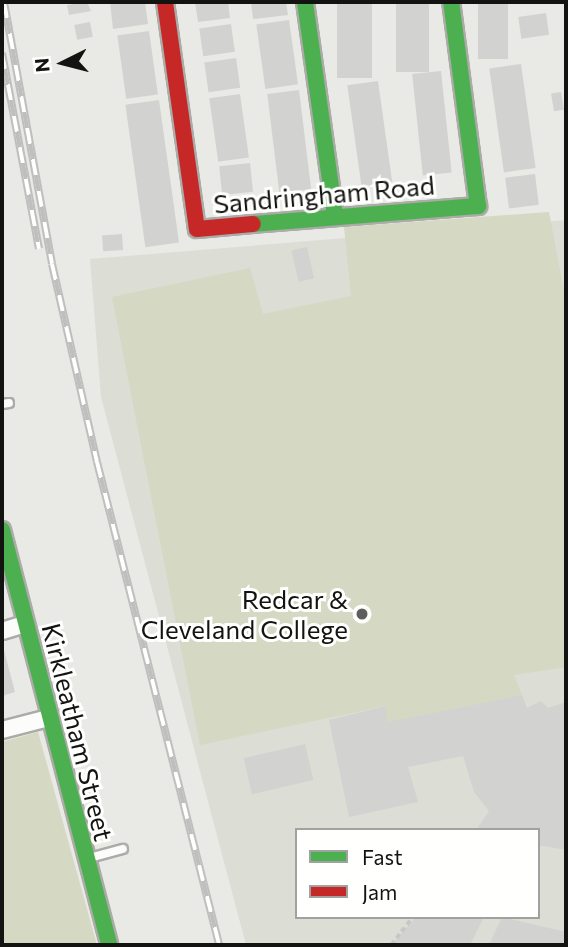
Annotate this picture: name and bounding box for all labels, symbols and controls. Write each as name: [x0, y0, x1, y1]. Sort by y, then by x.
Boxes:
north arrow: [28, 28, 98, 98]
text: N: [29, 57, 54, 74]
street label: Sandringham Road: [212, 169, 436, 219]
place label: Redcar & Cleveland College: [141, 583, 348, 644]
marker: Redcar & Cleveland College: [354, 606, 370, 622]
street label: Kirkleatham Street: [36, 620, 120, 844]
legend: [295, 828, 540, 919]
text: Fast: [362, 844, 403, 869]
text: Jam: [362, 879, 397, 904]

